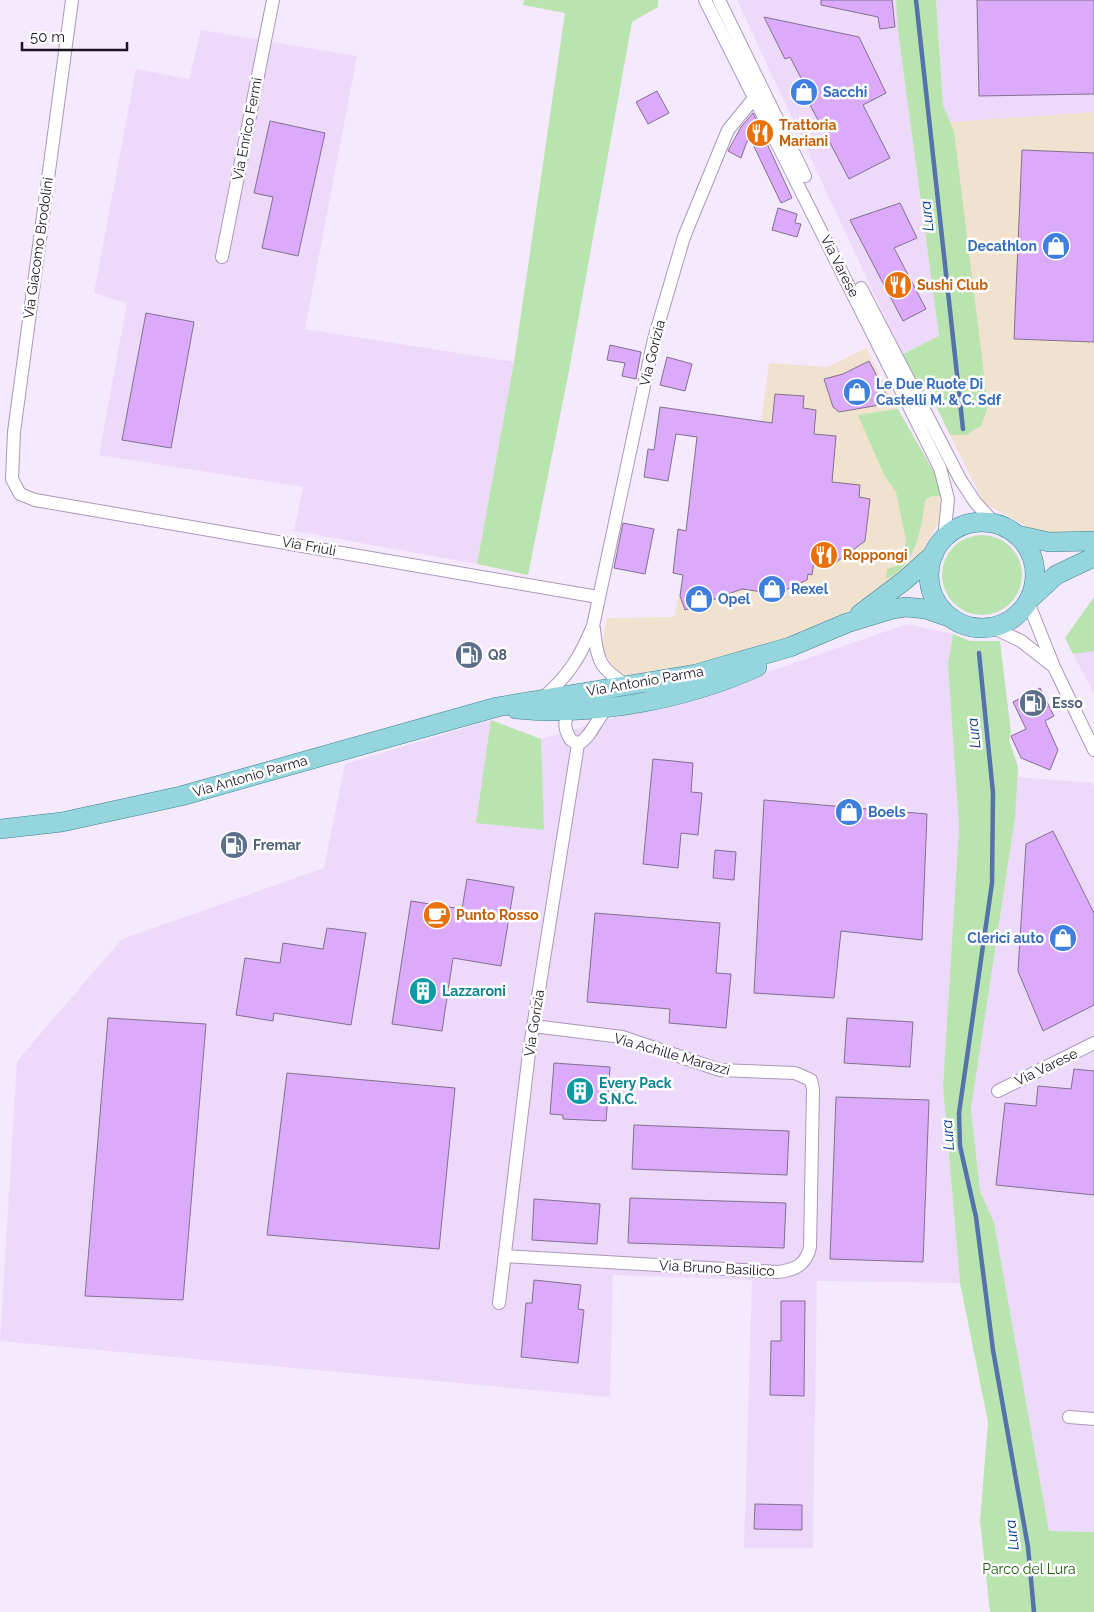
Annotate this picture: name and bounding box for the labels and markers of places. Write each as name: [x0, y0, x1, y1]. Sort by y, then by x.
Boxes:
shop icon: Sacchi: [789, 77, 819, 107]
place label: Sacchi: [823, 84, 867, 100]
place label: Trattoria Mariani: [779, 117, 836, 149]
restaurant icon: Trattoria Mariani: [745, 118, 775, 148]
shop icon: Decathlon: [1041, 231, 1071, 261]
place label: Decathlon: [968, 238, 1037, 254]
restaurant icon: Sushi Club: [883, 270, 913, 300]
place label: Sushi Club: [917, 277, 988, 293]
place label: Le Due Ruote Di Castelli M. & C. Sdf: [876, 376, 1002, 408]
shop icon: Le Due Ruote Di Castelli M. & C. Sdf: [842, 377, 872, 407]
restaurant icon: Roppongi: [809, 540, 839, 570]
place label: Roppongi: [843, 547, 908, 563]
shop icon: Rexel: [757, 574, 787, 604]
place label: Rexel: [791, 581, 829, 597]
shop icon: Opel: [684, 584, 714, 614]
place label: Opel: [718, 591, 751, 607]
fuel station icon: Q8: [454, 640, 484, 670]
place label: Q8: [488, 647, 507, 663]
fuel station icon: Esso: [1018, 688, 1048, 718]
place label: Esso: [1052, 695, 1083, 711]
shop icon: Boels: [834, 797, 864, 827]
place label: Boels: [868, 804, 906, 820]
fuel station icon: Fremar: [219, 830, 249, 860]
place label: Fremar: [253, 837, 301, 853]
cafe icon: Punto Rosso: [422, 900, 452, 930]
place label: Punto Rosso: [456, 907, 539, 923]
shop icon: Clerici auto: [1048, 923, 1078, 953]
place label: Clerici auto: [967, 930, 1045, 946]
building icon: Lazzaroni: [408, 976, 438, 1006]
place label: Lazzaroni: [442, 983, 506, 999]
place label: Every Pack S.N.C.: [599, 1075, 672, 1107]
building icon: Every Pack S.N.C.: [565, 1076, 595, 1106]

